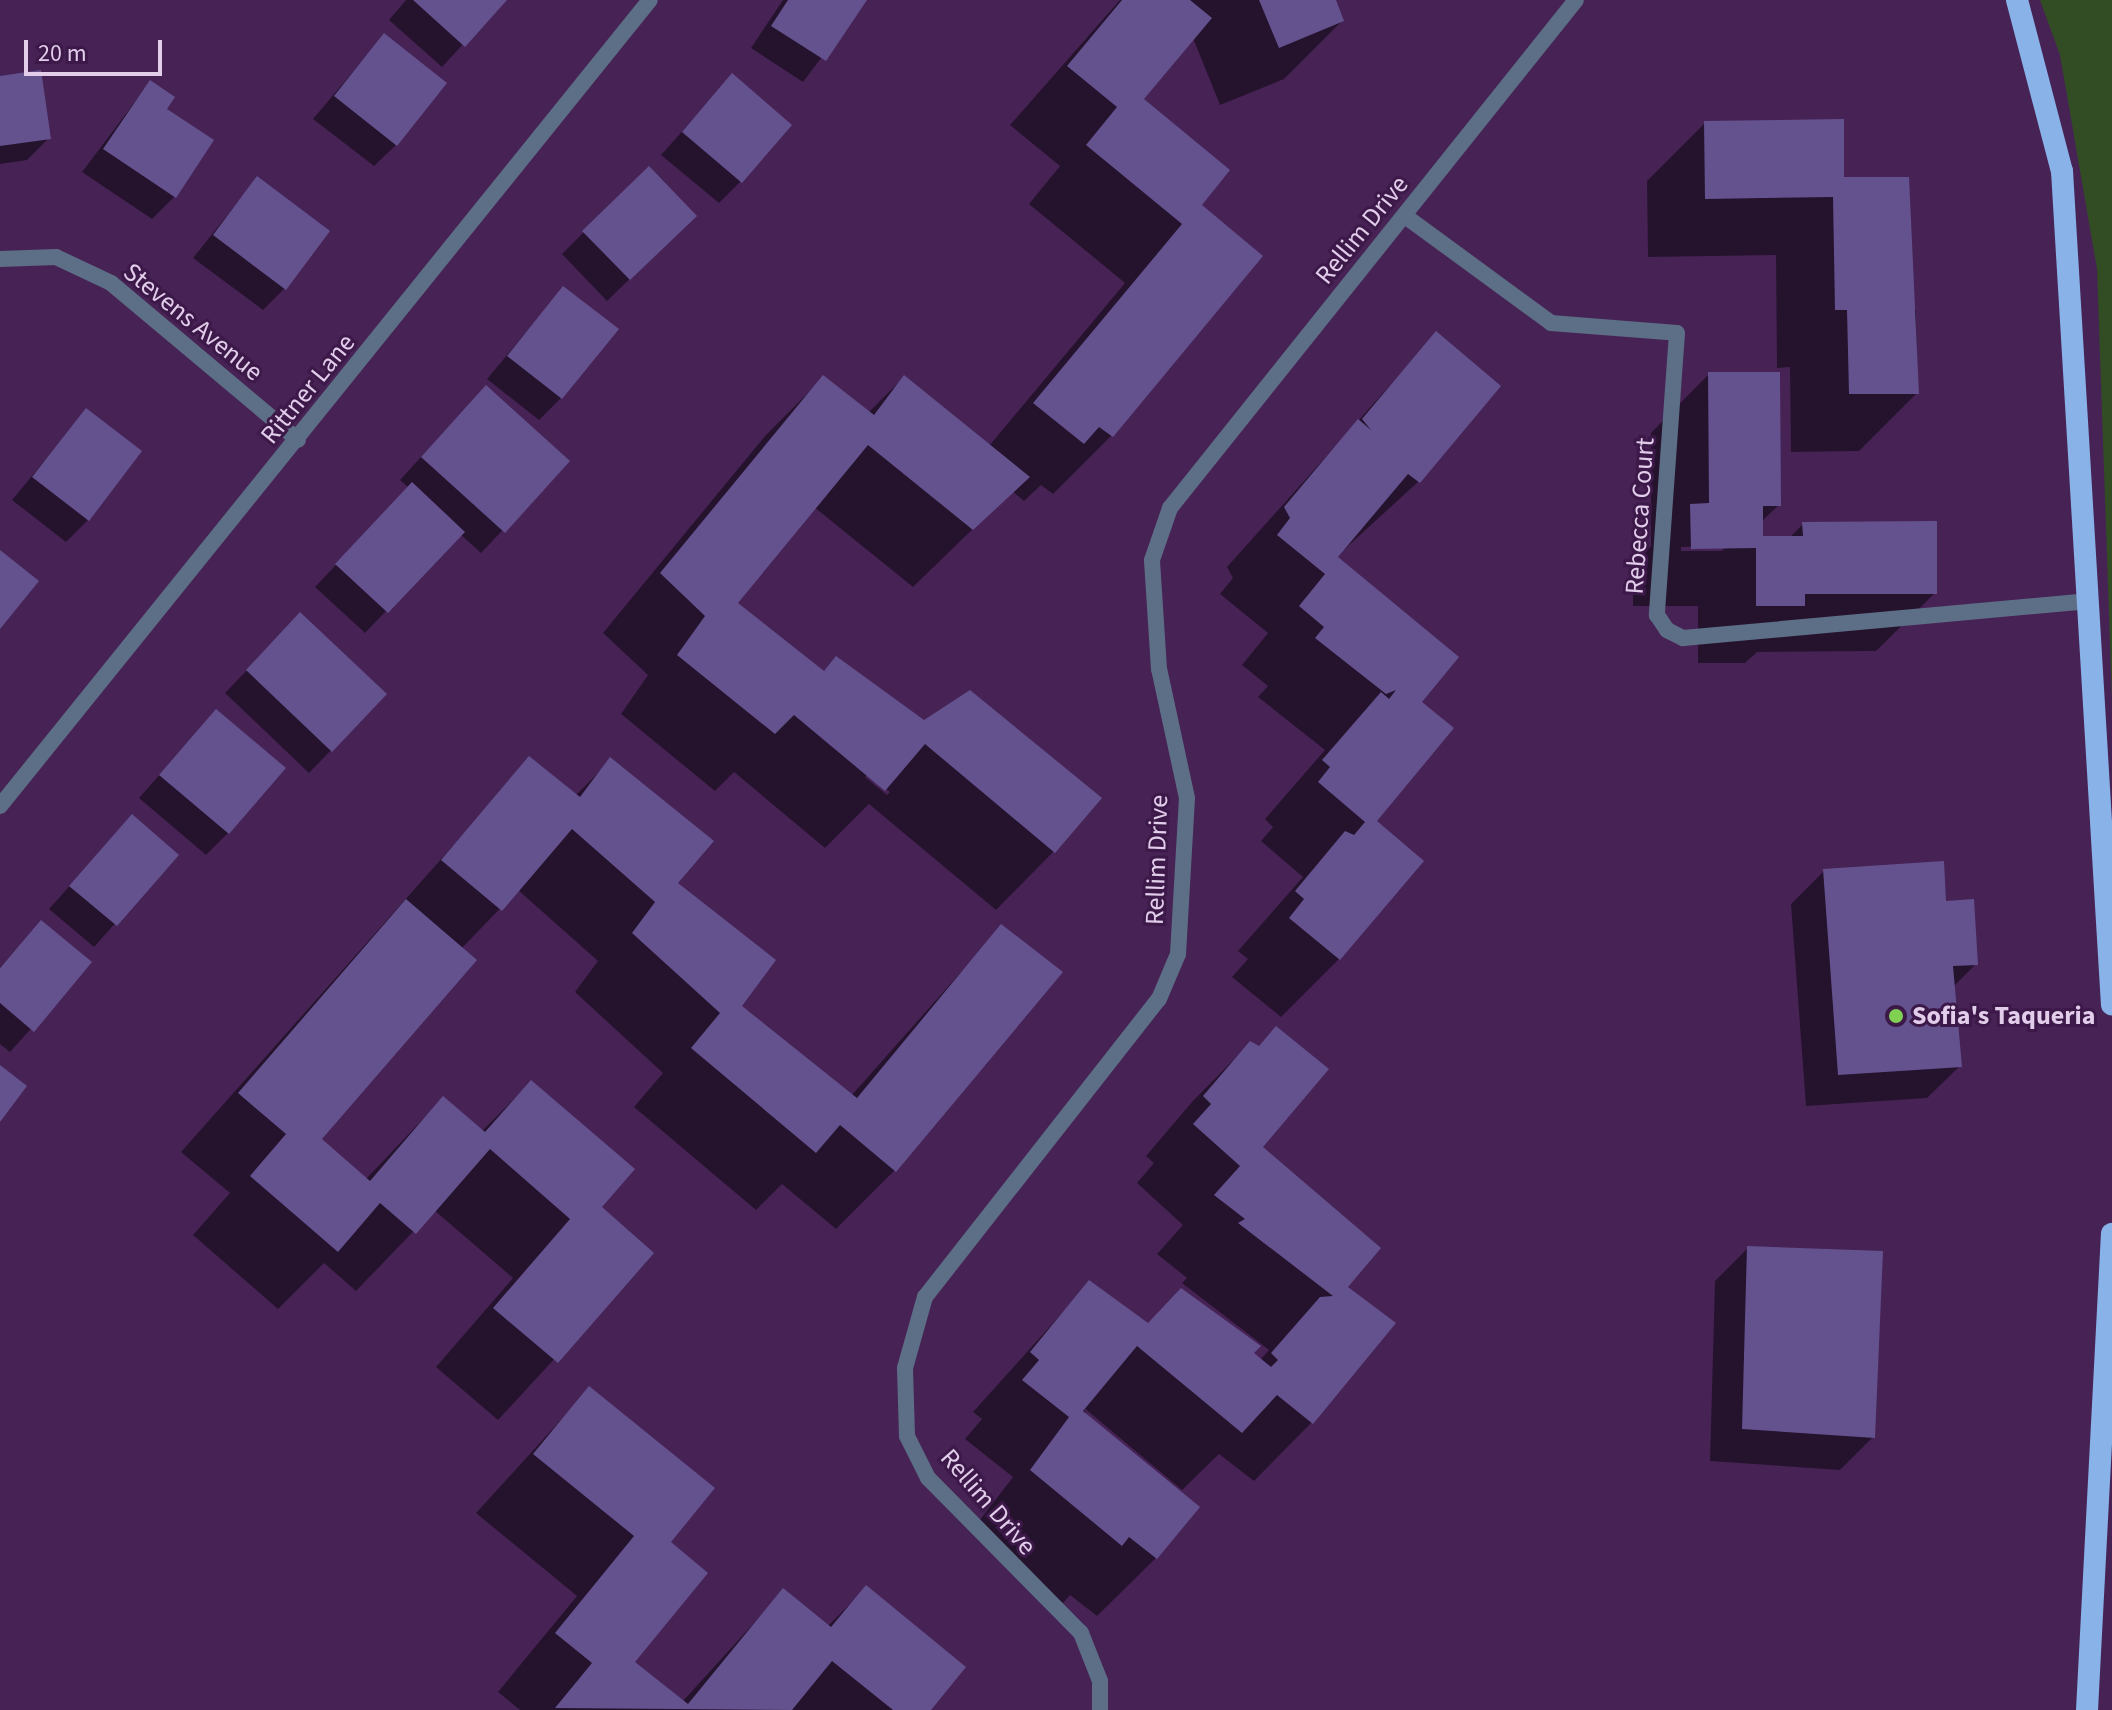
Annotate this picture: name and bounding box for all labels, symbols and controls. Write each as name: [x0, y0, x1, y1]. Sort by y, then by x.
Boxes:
scale bar: [28, 24, 166, 74]
text: 20 m: [38, 36, 87, 71]
street label: Rellim Drive: [1309, 170, 1415, 290]
street label: Stevens Avenue: [117, 256, 269, 388]
street label: Rittner Lane: [254, 328, 362, 450]
street label: Rebecca Court: [1619, 437, 1661, 595]
street label: Rellim Drive: [1139, 794, 1175, 926]
place label: Sofia's Taqueria: [1912, 1000, 2095, 1032]
marker: Sofia's Taqueria: [1887, 1007, 1905, 1025]
street label: Rellim Drive: [934, 1443, 1042, 1561]

